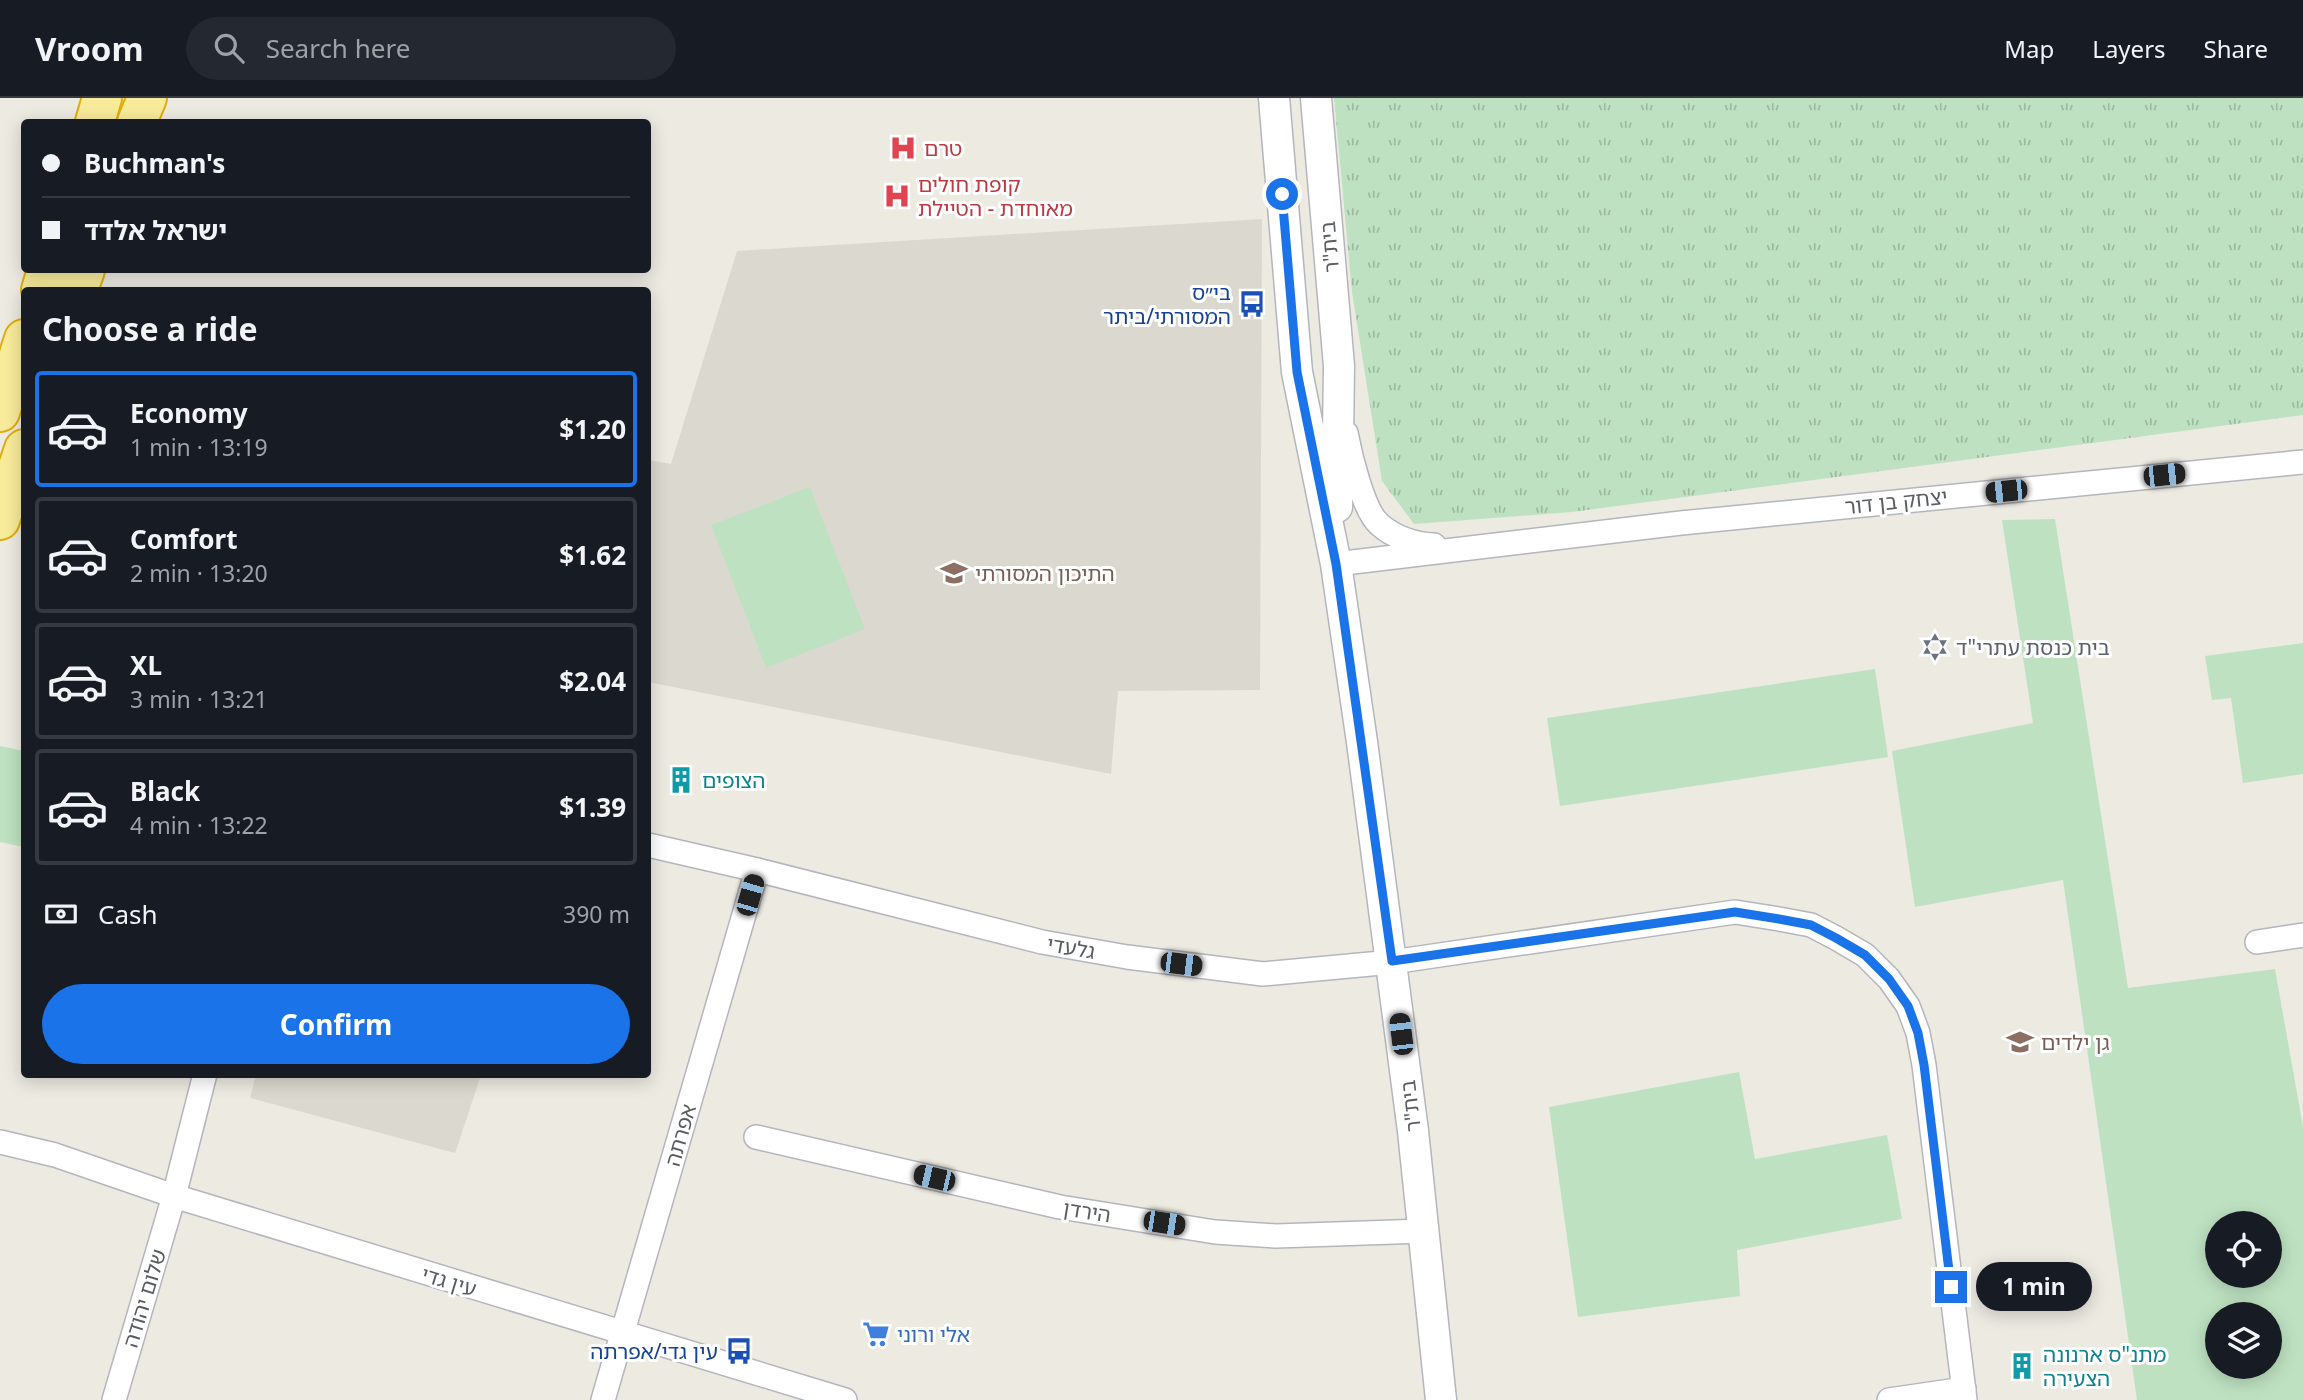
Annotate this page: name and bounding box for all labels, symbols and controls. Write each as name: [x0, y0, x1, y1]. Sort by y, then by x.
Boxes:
search box: [186, 17, 676, 80]
text: Vroom: [35, 26, 144, 71]
icon: search: [210, 29, 248, 67]
text: Search here: [266, 30, 410, 66]
text: Map: [2004, 32, 2054, 65]
text: Layers: [2092, 32, 2166, 65]
text: Share: [2204, 32, 2268, 65]
hospital icon: טרם: [888, 133, 918, 163]
place label: טרם: [924, 134, 962, 162]
text: Buchman's: [84, 145, 225, 181]
place label: קופת חולים מאוחדת - הטיילת: [918, 170, 1073, 222]
route start: [1266, 178, 1298, 210]
hospital icon: קופת חולים מאוחדת - הטיילת: [882, 181, 912, 211]
text: ישראל אלדד: [84, 212, 227, 248]
street label: בית"ר: [1313, 220, 1345, 274]
place label: בי״ס המסורתי/ביתר: [1103, 278, 1231, 330]
bus stop icon: בי״ס המסורתי/ביתר: [1237, 289, 1267, 319]
text: Choose a ride: [42, 307, 258, 350]
text: Economy: [130, 395, 248, 431]
icon: car: [46, 398, 109, 461]
text: $1.20: [559, 411, 626, 447]
text: 1 min · 13:19: [130, 431, 268, 463]
car: [2143, 462, 2186, 488]
car: [1985, 478, 2028, 504]
street label: יצחק בן דור: [1843, 482, 1949, 520]
text: Comfort: [130, 521, 238, 557]
icon: car: [46, 524, 109, 587]
text: $1.62: [559, 537, 626, 573]
text: 2 min · 13:20: [130, 557, 268, 589]
school or university icon: התיכון המסורתי: [939, 558, 969, 588]
place label: התיכון המסורתי: [975, 559, 1115, 587]
synagogue icon: בית כנסת עתרי"ד: [1920, 632, 1950, 662]
place label: בית כנסת עתרי"ד: [1956, 633, 2110, 661]
text: XL: [130, 647, 162, 683]
icon: car: [46, 650, 109, 713]
text: $2.04: [559, 663, 626, 699]
text: 3 min · 13:21: [130, 683, 268, 715]
building icon: הצופים: [666, 765, 696, 795]
place label: הצופים: [702, 766, 765, 794]
text: Black: [130, 773, 200, 809]
icon: car: [46, 776, 109, 839]
text: $1.39: [559, 789, 626, 825]
text: 4 min · 13:22: [130, 809, 268, 841]
car: [735, 872, 766, 918]
icon: cash: [42, 895, 80, 933]
text: Cash: [98, 896, 158, 932]
text: 390 m: [563, 898, 630, 930]
street label: גלעדי: [1045, 929, 1097, 965]
car: [1159, 951, 1204, 977]
button: Confirm: [42, 984, 630, 1064]
car: [1389, 1012, 1414, 1056]
school or university icon: גן ילדים: [2005, 1027, 2035, 1057]
place label: גן ילדים: [2041, 1028, 2110, 1056]
street label: בית"ר: [1393, 1079, 1427, 1133]
street label: אפרתה: [658, 1101, 702, 1169]
car: [912, 1163, 957, 1193]
street label: הירדן: [1061, 1193, 1113, 1229]
car: [1142, 1209, 1187, 1237]
map controls: [2205, 1211, 2282, 1379]
button: locate: [2205, 1211, 2282, 1288]
street label: שלום יהודה: [116, 1245, 172, 1351]
street label: עין גדי: [418, 1259, 480, 1303]
callout: 1 min: [1976, 1262, 2091, 1312]
text: 1 min: [2002, 1270, 2066, 1302]
route end: [1935, 1271, 1967, 1303]
button: layers: [2205, 1302, 2282, 1379]
supermarket icon: אלי ורוני: [861, 1319, 891, 1349]
place label: אלי ורוני: [897, 1320, 970, 1348]
bus stop icon: עין גדי/אפרתה: [724, 1336, 754, 1366]
place label: עין גדי/אפרתה: [590, 1337, 718, 1365]
place label: מתנ"ס ארנונה הצעירה: [2043, 1340, 2167, 1392]
building icon: מתנ"ס ארנונה הצעירה: [2007, 1351, 2037, 1381]

